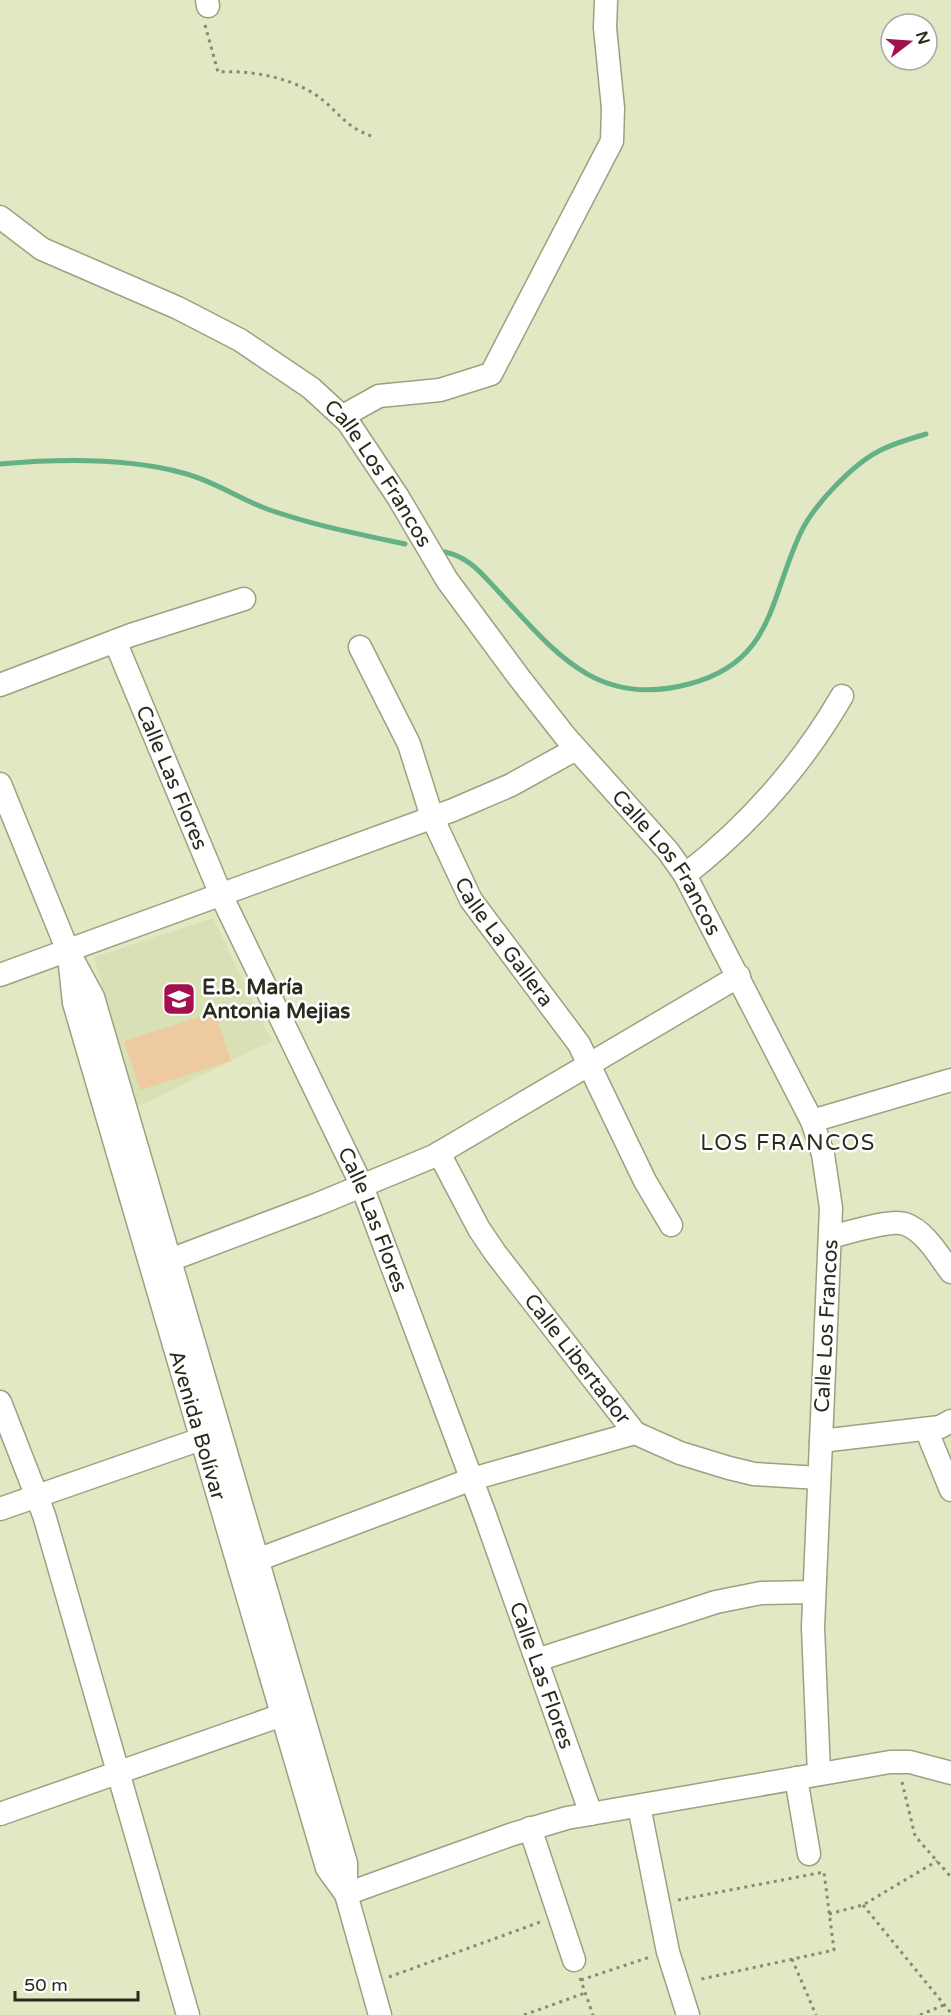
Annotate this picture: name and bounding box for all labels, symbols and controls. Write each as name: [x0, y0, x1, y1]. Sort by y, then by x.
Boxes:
north arrow: [879, 12, 939, 72]
text: N: [911, 29, 934, 47]
street label: Calle Los Francos: [319, 395, 437, 552]
street label: Calle Las Flores: [130, 702, 213, 854]
street label: Calle Los Francos: [606, 785, 726, 940]
street label: Calle La Gallera: [449, 873, 559, 1012]
place label: E.B. María Antonia Mejias: [202, 975, 350, 1024]
school or university icon: E.B. María Antonia Mejias: [161, 981, 197, 1017]
district label: LOS FRANCOS: [700, 1130, 876, 1156]
street label: Calle Las Flores: [332, 1143, 413, 1296]
street label: Calle Los Francos: [809, 1239, 844, 1413]
street label: Calle Libertador: [519, 1289, 636, 1430]
street label: Avenida Bolívar: [163, 1347, 231, 1503]
street label: Calle Las Flores: [504, 1599, 579, 1752]
scale bar: [15, 1964, 138, 2002]
text: 50 m: [24, 1974, 68, 1996]

